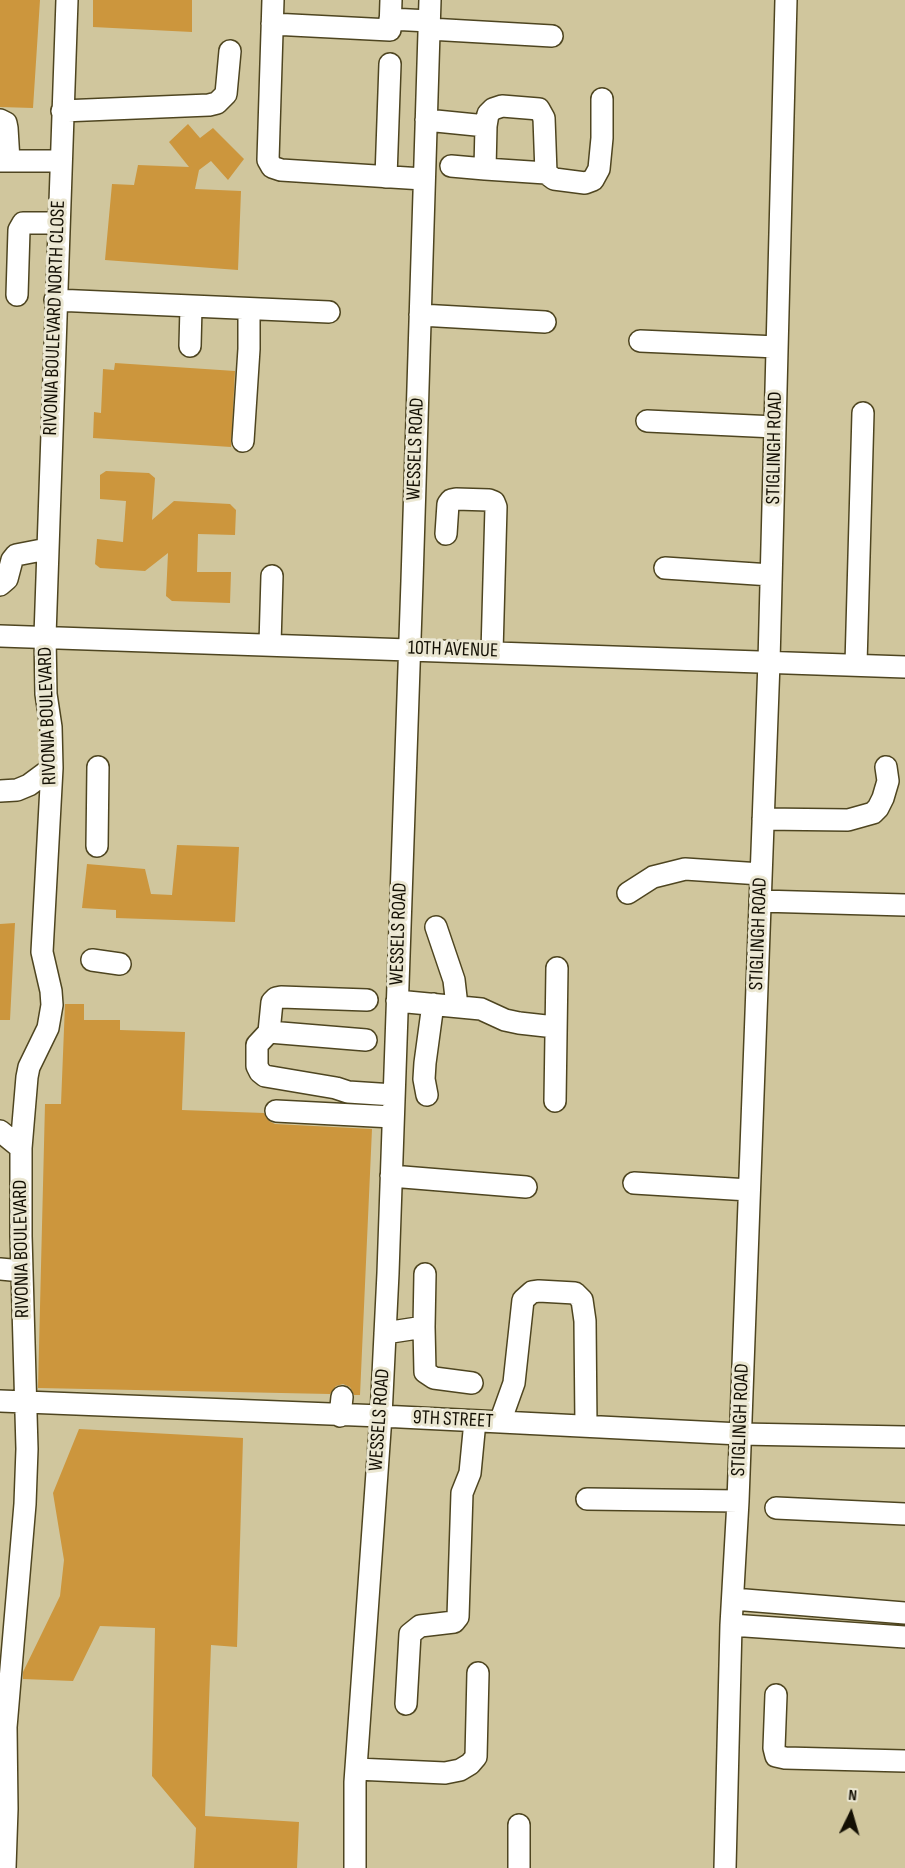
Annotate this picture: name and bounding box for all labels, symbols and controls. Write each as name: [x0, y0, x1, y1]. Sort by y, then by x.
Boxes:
street label: RIVONIA BOULEVARD NORTH CLOSE: [39, 200, 71, 436]
street label: STIGLINGH ROAD: [762, 391, 788, 505]
street label: WESSELS ROAD: [402, 397, 430, 501]
street label: 10TH AVENUE: [407, 636, 499, 664]
street label: RIVONIA BOULEVARD: [34, 646, 62, 786]
street label: STIGLINGH ROAD: [745, 877, 773, 991]
street label: WESSELS ROAD: [385, 882, 413, 986]
street label: RIVONIA BOULEVARD: [9, 1180, 35, 1318]
street label: STIGLINGH ROAD: [727, 1363, 755, 1477]
street label: WESSELS ROAD: [364, 1368, 396, 1472]
street label: 9TH STREET: [412, 1406, 494, 1434]
north arrow: [821, 1784, 881, 1844]
text: N: [848, 1786, 858, 1805]

